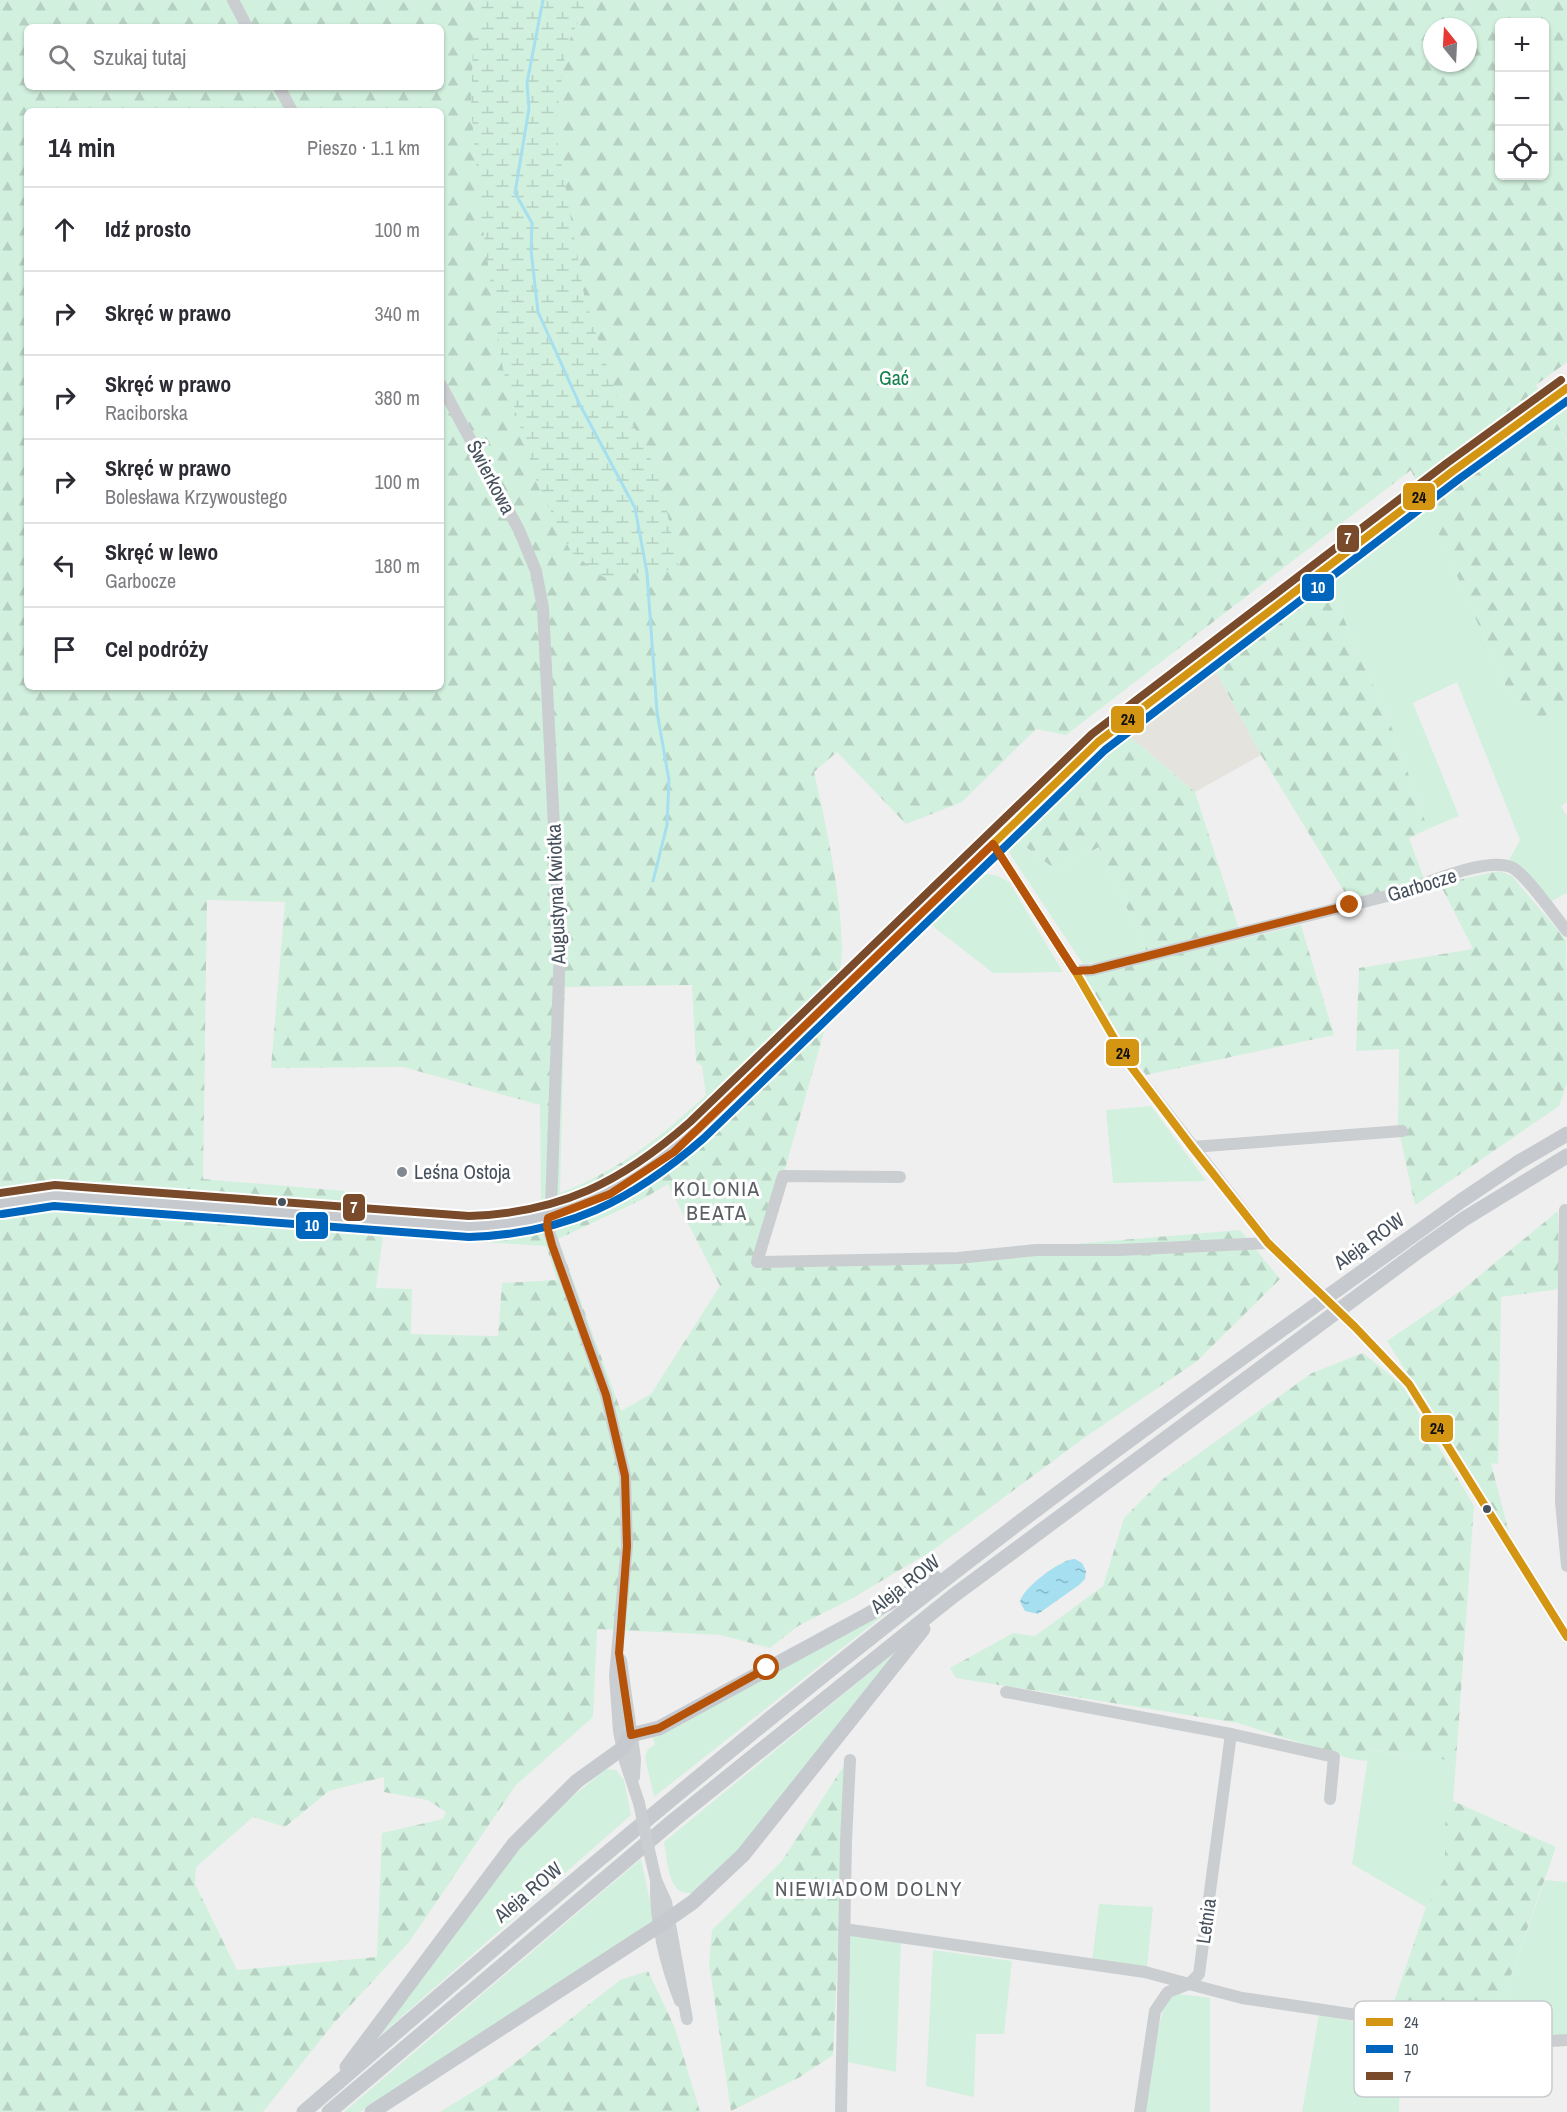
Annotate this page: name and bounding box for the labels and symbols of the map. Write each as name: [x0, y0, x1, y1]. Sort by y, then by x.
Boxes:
north arrow: [1423, 18, 1477, 72]
park label: Gać: [879, 364, 909, 391]
street label: Świerkowa: [461, 435, 522, 519]
line badge: 24: [1402, 482, 1436, 511]
text: 24: [1412, 486, 1427, 508]
line badge: 7: [1336, 524, 1360, 553]
text: 7: [1344, 527, 1352, 549]
line badge: 10: [1301, 573, 1335, 602]
text: 10: [1311, 576, 1325, 598]
line badge: 24: [1110, 705, 1145, 734]
text: 24: [1121, 708, 1136, 730]
street label: Augustyna Kwiotka: [540, 823, 571, 966]
street label: Garbocze: [1384, 861, 1460, 908]
route end: [1336, 891, 1362, 917]
line badge: 24: [1105, 1038, 1140, 1067]
text: 24: [1116, 1042, 1131, 1064]
place label: Leśna Ostoja: [414, 1158, 511, 1185]
marker: Leśna Ostoja: [395, 1165, 409, 1179]
district label: KOLONIA BEATA: [673, 1174, 761, 1227]
line badge: 7: [342, 1193, 366, 1222]
unlabelled marker: [276, 1196, 288, 1208]
text: 7: [350, 1196, 358, 1218]
street label: Aleja ROW: [1327, 1206, 1410, 1276]
line badge: 10: [295, 1211, 329, 1240]
text: 10: [305, 1214, 319, 1236]
line badge: 24: [1420, 1414, 1454, 1443]
text: 24: [1430, 1417, 1445, 1439]
unlabelled marker: [1481, 1503, 1493, 1515]
street label: Aleja ROW: [864, 1548, 945, 1620]
route start: [753, 1654, 779, 1680]
street label: Aleja ROW: [487, 1855, 568, 1929]
district label: NIEWIADOM DOLNY: [775, 1874, 963, 1903]
street label: Letnia: [1189, 1896, 1222, 1945]
legend: [1354, 2001, 1552, 2097]
text: 24: [1404, 2011, 1419, 2033]
text: 10: [1404, 2038, 1419, 2060]
text: 7: [1404, 2065, 1411, 2087]

